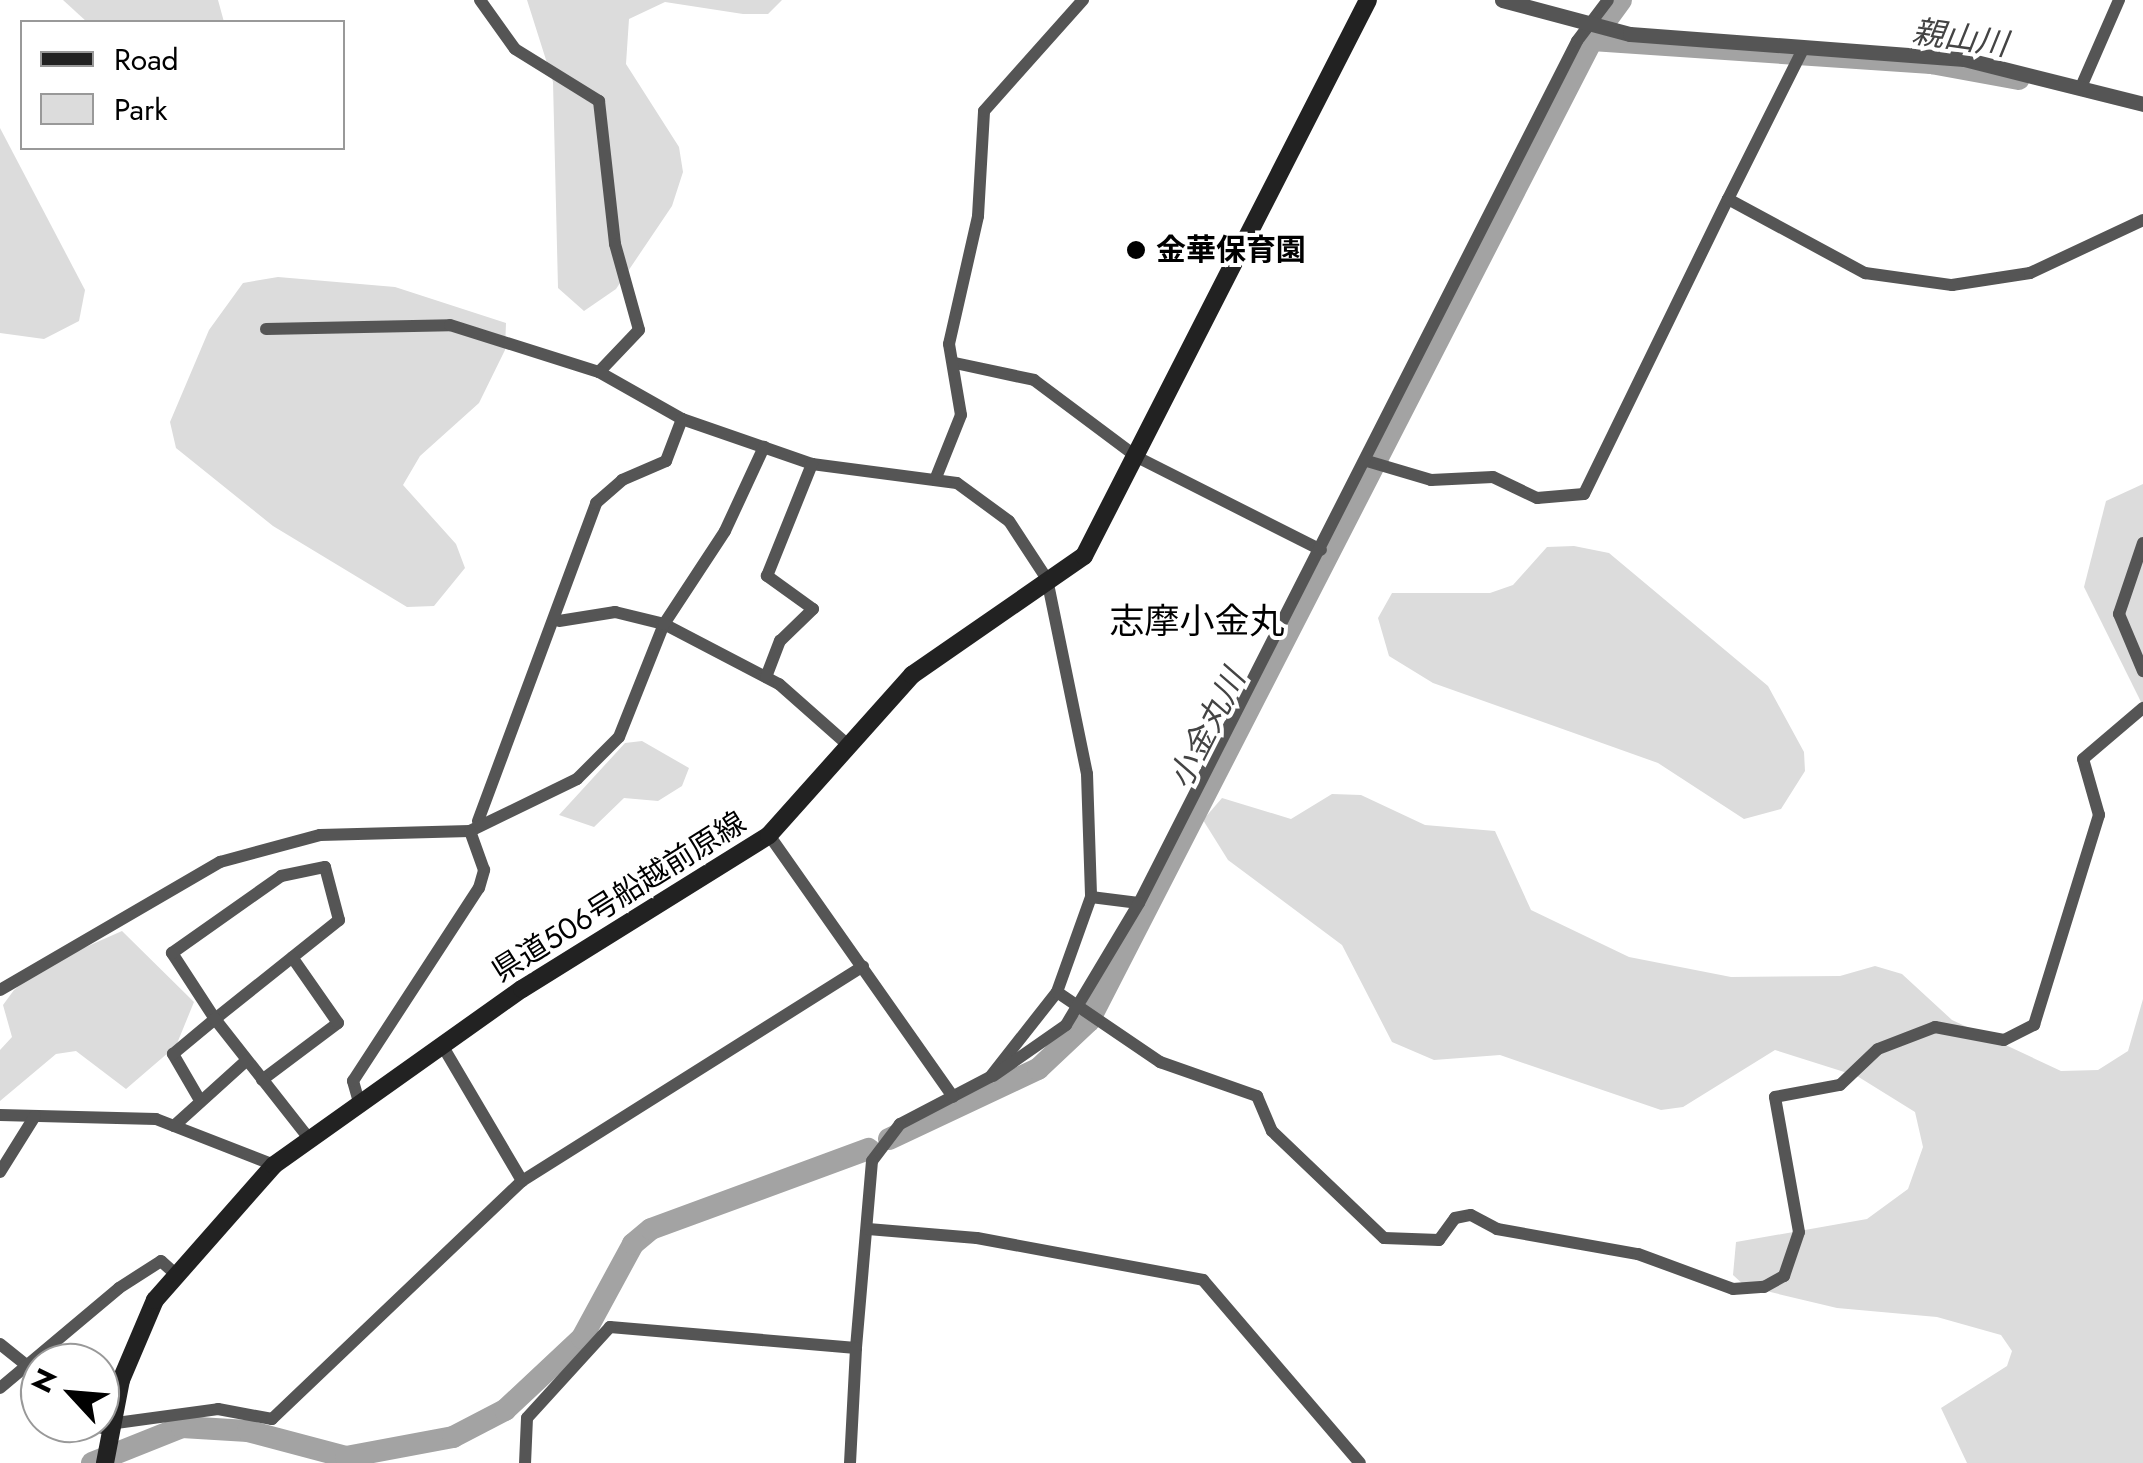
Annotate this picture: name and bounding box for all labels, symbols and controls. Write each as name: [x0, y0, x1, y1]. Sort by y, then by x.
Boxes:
water label: 親山川: [1910, 12, 2010, 64]
legend: [20, 20, 345, 150]
text: Road: [114, 38, 179, 81]
text: Park: [114, 88, 167, 131]
place label: 金華保育園: [1156, 232, 1306, 268]
marker: 金華保育園: [1125, 239, 1147, 261]
district label: 志摩小金丸: [1110, 600, 1284, 642]
water label: 小金丸川: [1161, 663, 1253, 795]
street label: 県道506号船越前原線: [486, 804, 752, 990]
north arrow: [20, 1343, 120, 1443]
text: N: [21, 1362, 68, 1399]

